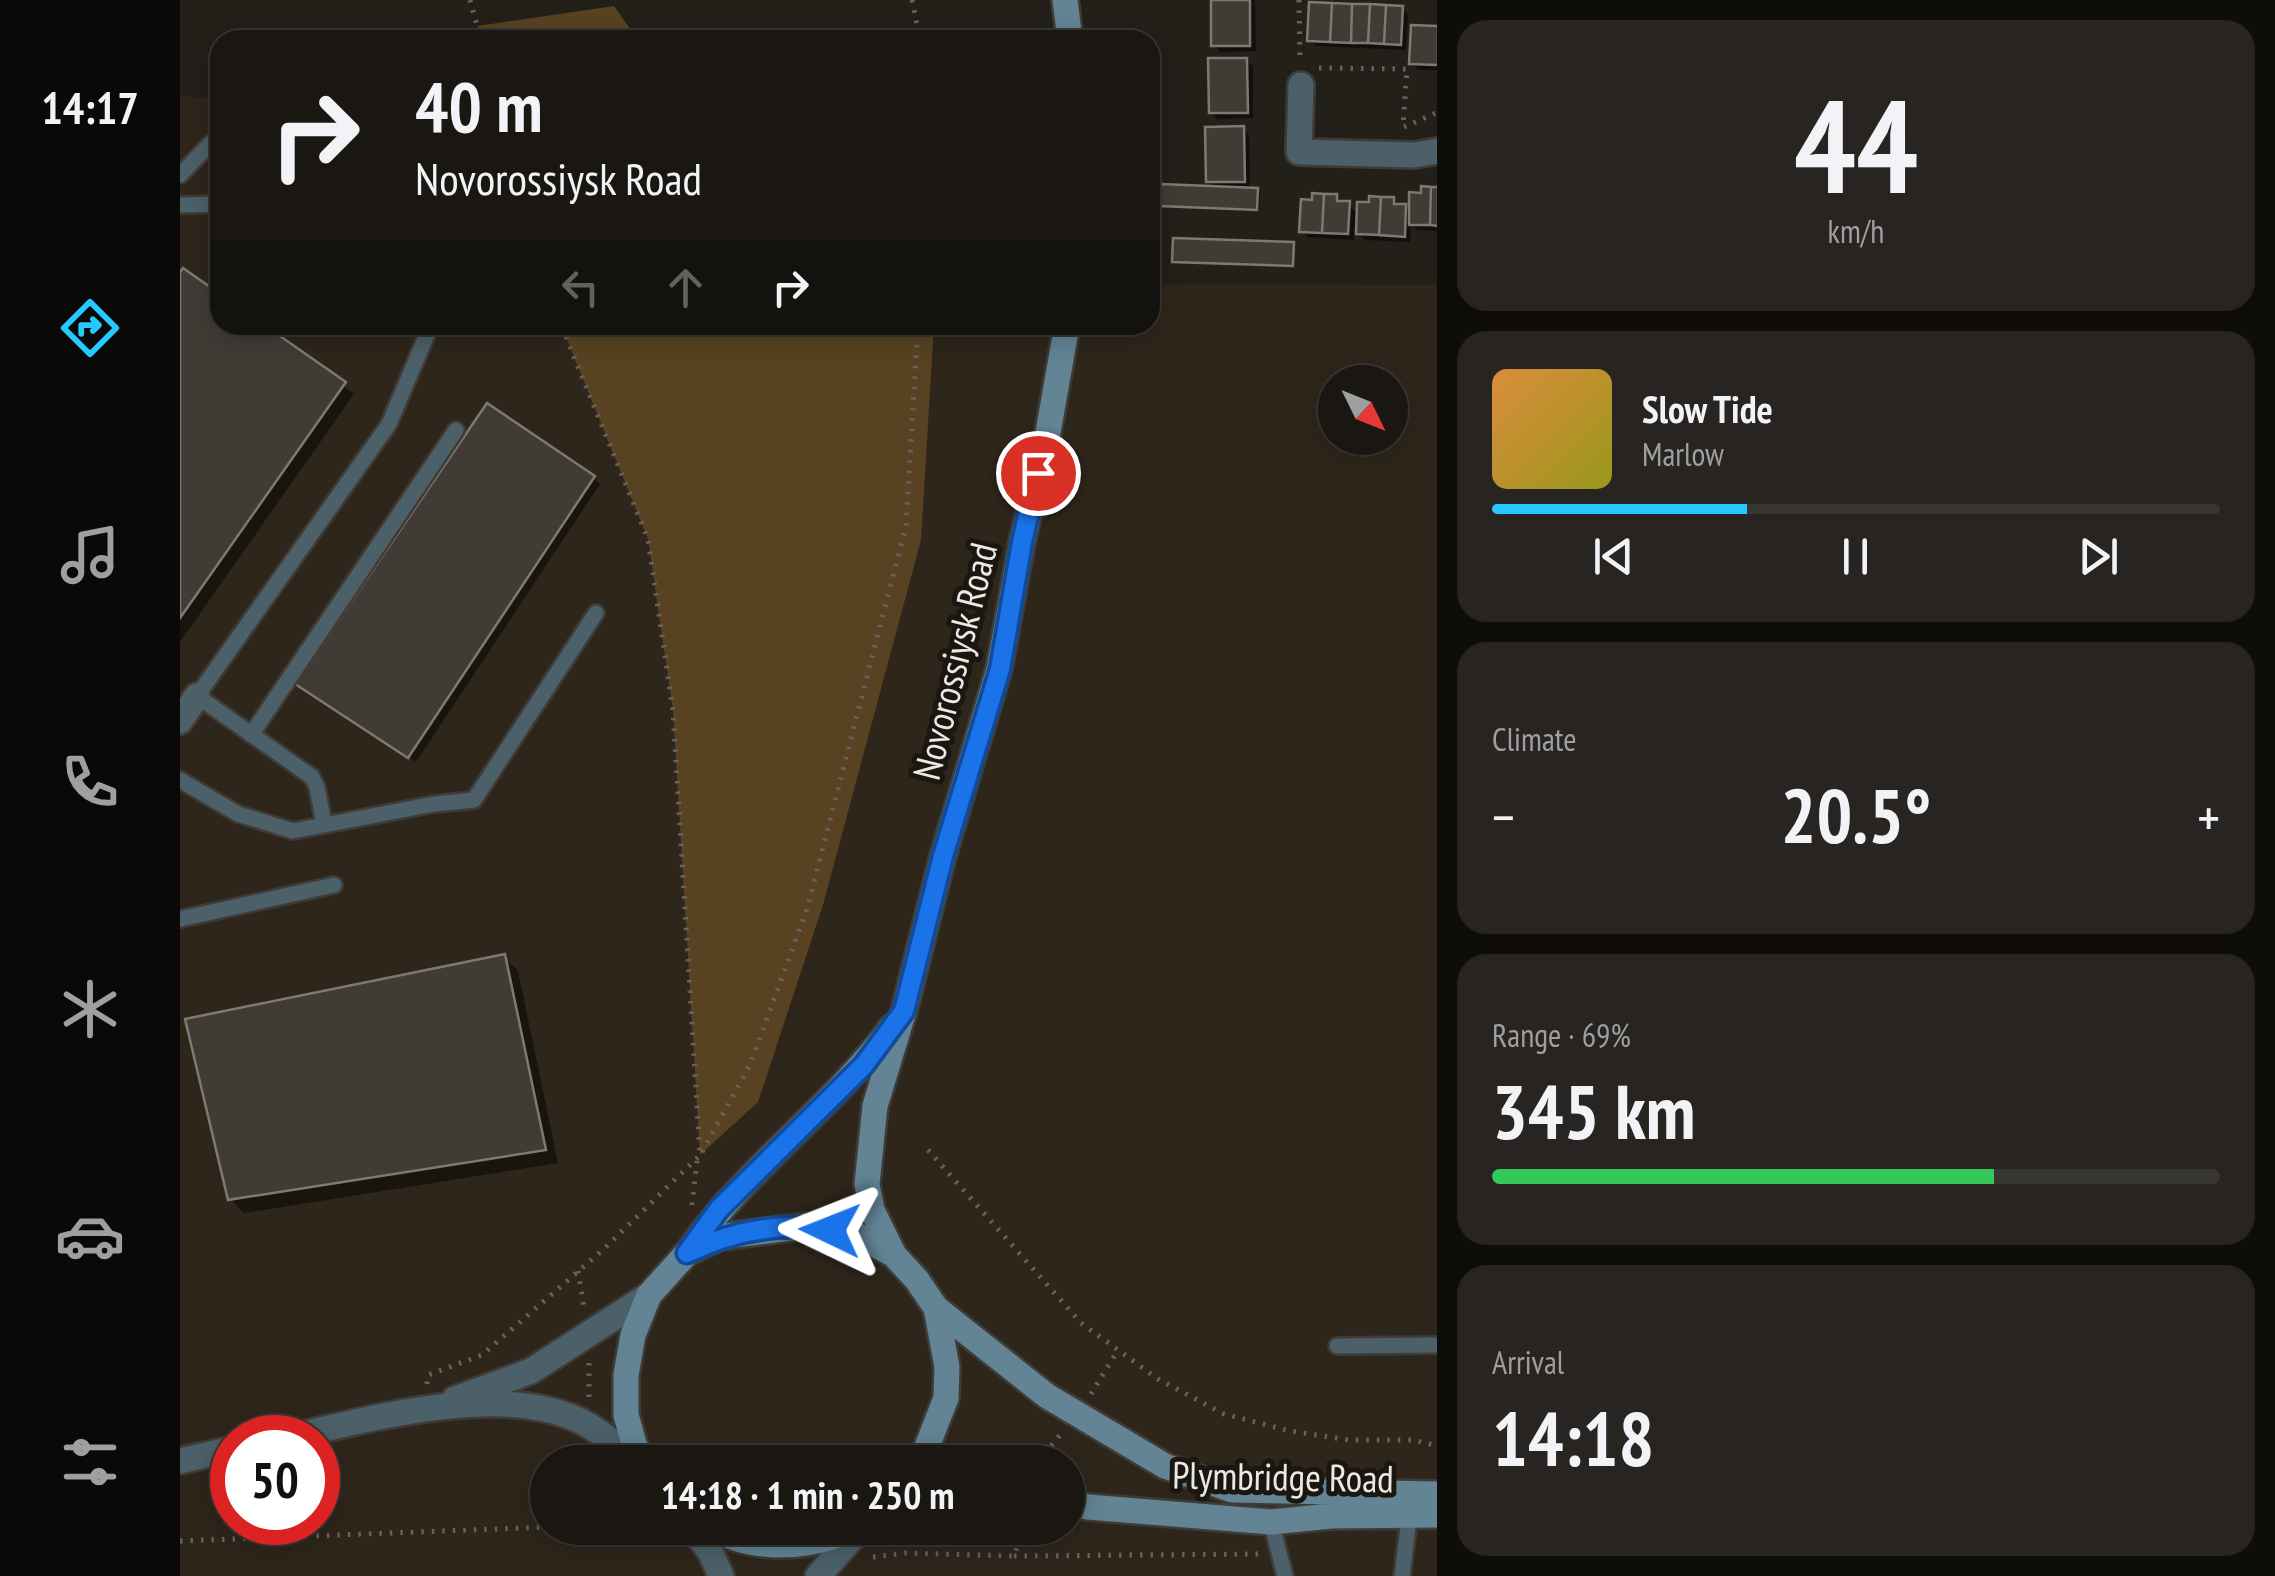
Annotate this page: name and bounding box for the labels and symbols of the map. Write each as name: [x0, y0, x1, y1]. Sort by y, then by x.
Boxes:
north arrow: [1318, 365, 1408, 455]
pin: [996, 431, 1081, 516]
street label: Novorossiysk Road: [901, 538, 1007, 784]
position arrow: [778, 1178, 882, 1282]
speed limit sign: 50: [210, 1415, 340, 1545]
street label: Plymbridge Road: [1172, 1450, 1394, 1502]

